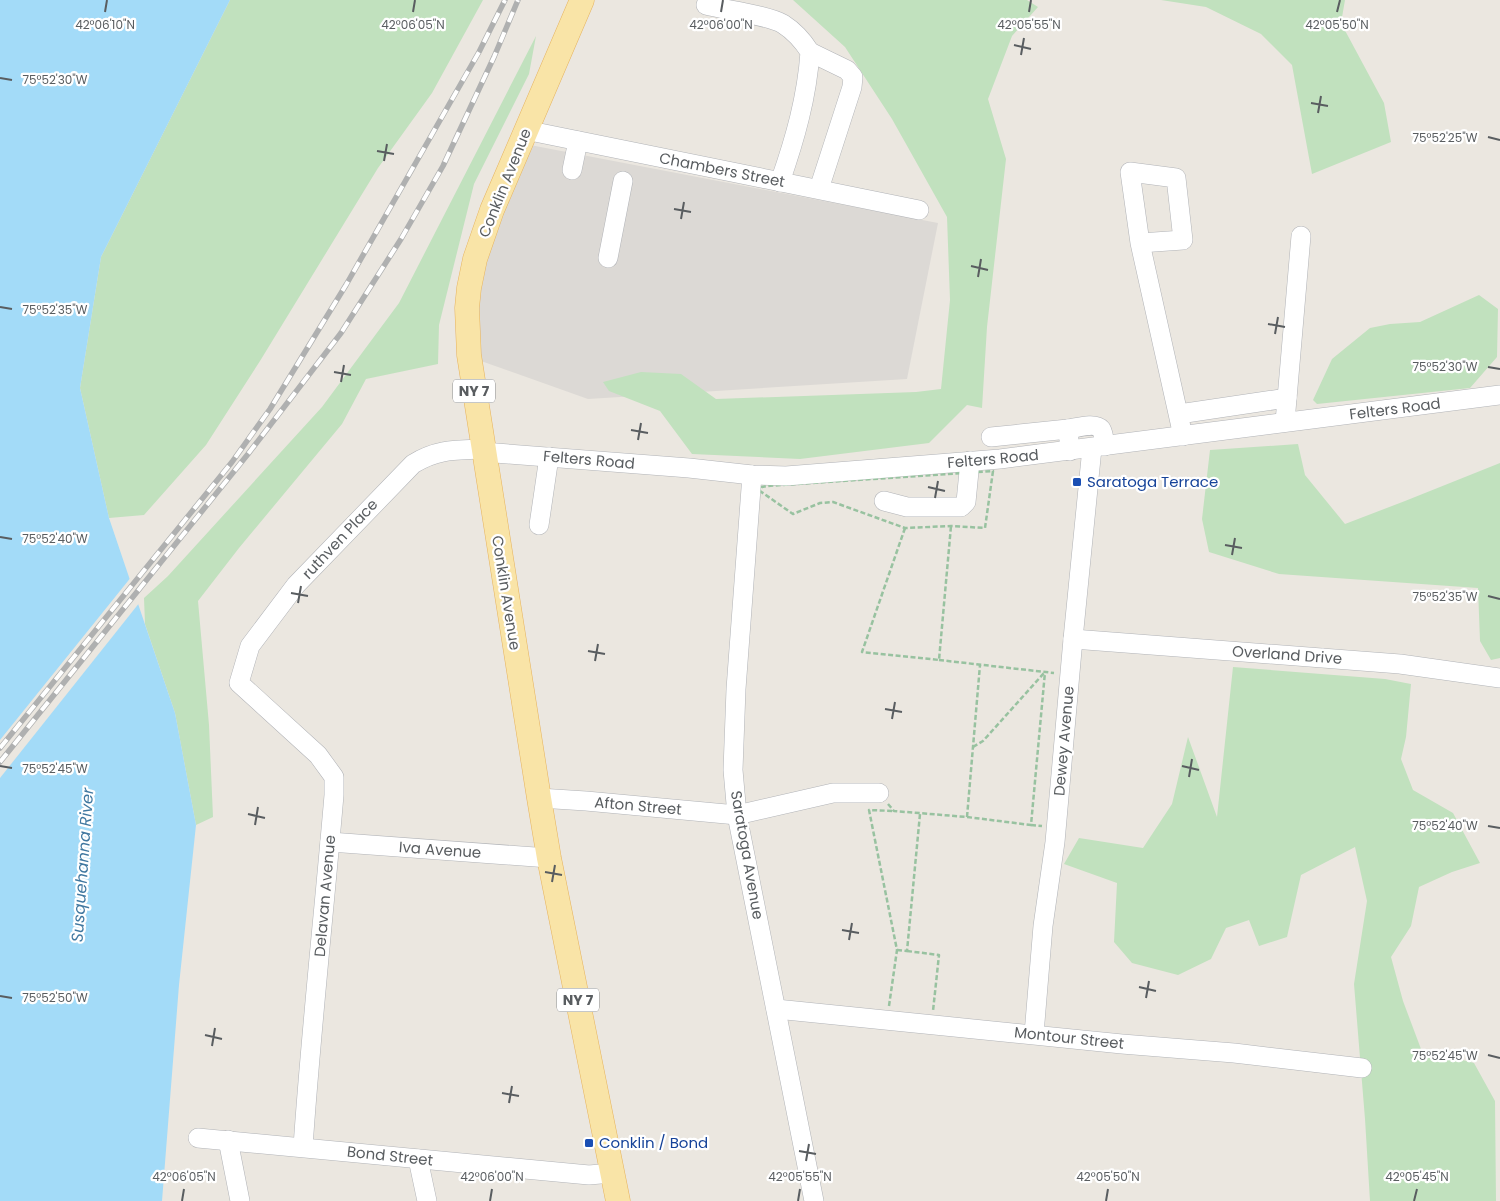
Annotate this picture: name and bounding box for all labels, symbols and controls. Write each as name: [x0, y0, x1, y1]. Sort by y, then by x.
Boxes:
text: 42°06'10"N: [75, 16, 135, 33]
text: 42°06'05"N: [381, 16, 445, 33]
text: 42°06'00"N: [689, 16, 753, 33]
text: 42°05'55"N: [997, 16, 1061, 33]
text: 42°05'50"N: [1305, 16, 1369, 33]
text: 75°52'30"W: [22, 71, 88, 88]
street label: Conklin Avenue: [473, 125, 536, 240]
text: 75°52'25"W: [1412, 129, 1478, 146]
street label: Chambers Street: [657, 147, 787, 192]
text: 75°52'35"W: [22, 301, 88, 318]
text: 75°52'30"W: [1412, 358, 1478, 375]
road number: NY 7: [453, 380, 495, 402]
street label: Felters Road: [1348, 392, 1442, 425]
street label: Felters Road: [946, 444, 1040, 473]
street label: Felters Road: [542, 445, 636, 474]
place label: Saratoga Terrace: [1087, 471, 1218, 492]
marker: Saratoga Terrace: [1071, 476, 1083, 488]
street label: ruthven Place: [297, 494, 382, 583]
text: 75°52'40"W: [22, 530, 88, 547]
street label: Conklin Avenue: [487, 534, 526, 652]
text: 75°52'35"W: [1412, 588, 1478, 605]
street label: Overland Drive: [1231, 640, 1343, 669]
street label: Dewey Avenue: [1048, 685, 1079, 797]
text: 75°52'45"W: [22, 760, 88, 777]
water label: Susquehanna River: [66, 786, 99, 943]
street label: Saratoga Avenue: [726, 789, 769, 921]
street label: Afton Street: [593, 791, 683, 820]
text: 75°52'40"W: [1412, 817, 1478, 834]
street label: Delavan Avenue: [309, 834, 340, 958]
street label: Iva Avenue: [398, 836, 482, 863]
road number: NY 7: [557, 988, 599, 1012]
text: 75°52'50"W: [22, 989, 88, 1006]
street label: Montour Street: [1013, 1021, 1125, 1054]
text: 75°52'45"W: [1412, 1047, 1478, 1064]
place label: Conklin / Bond: [599, 1132, 708, 1153]
marker: Conklin / Bond: [583, 1137, 595, 1149]
street label: Bond Street: [346, 1141, 434, 1170]
text: 42°06'05"N: [152, 1168, 216, 1185]
text: 42°06'00"N: [460, 1168, 524, 1185]
text: 42°05'55"N: [768, 1168, 832, 1185]
text: 42°05'50"N: [1076, 1168, 1140, 1185]
text: 42°05'45"N: [1385, 1168, 1449, 1185]

